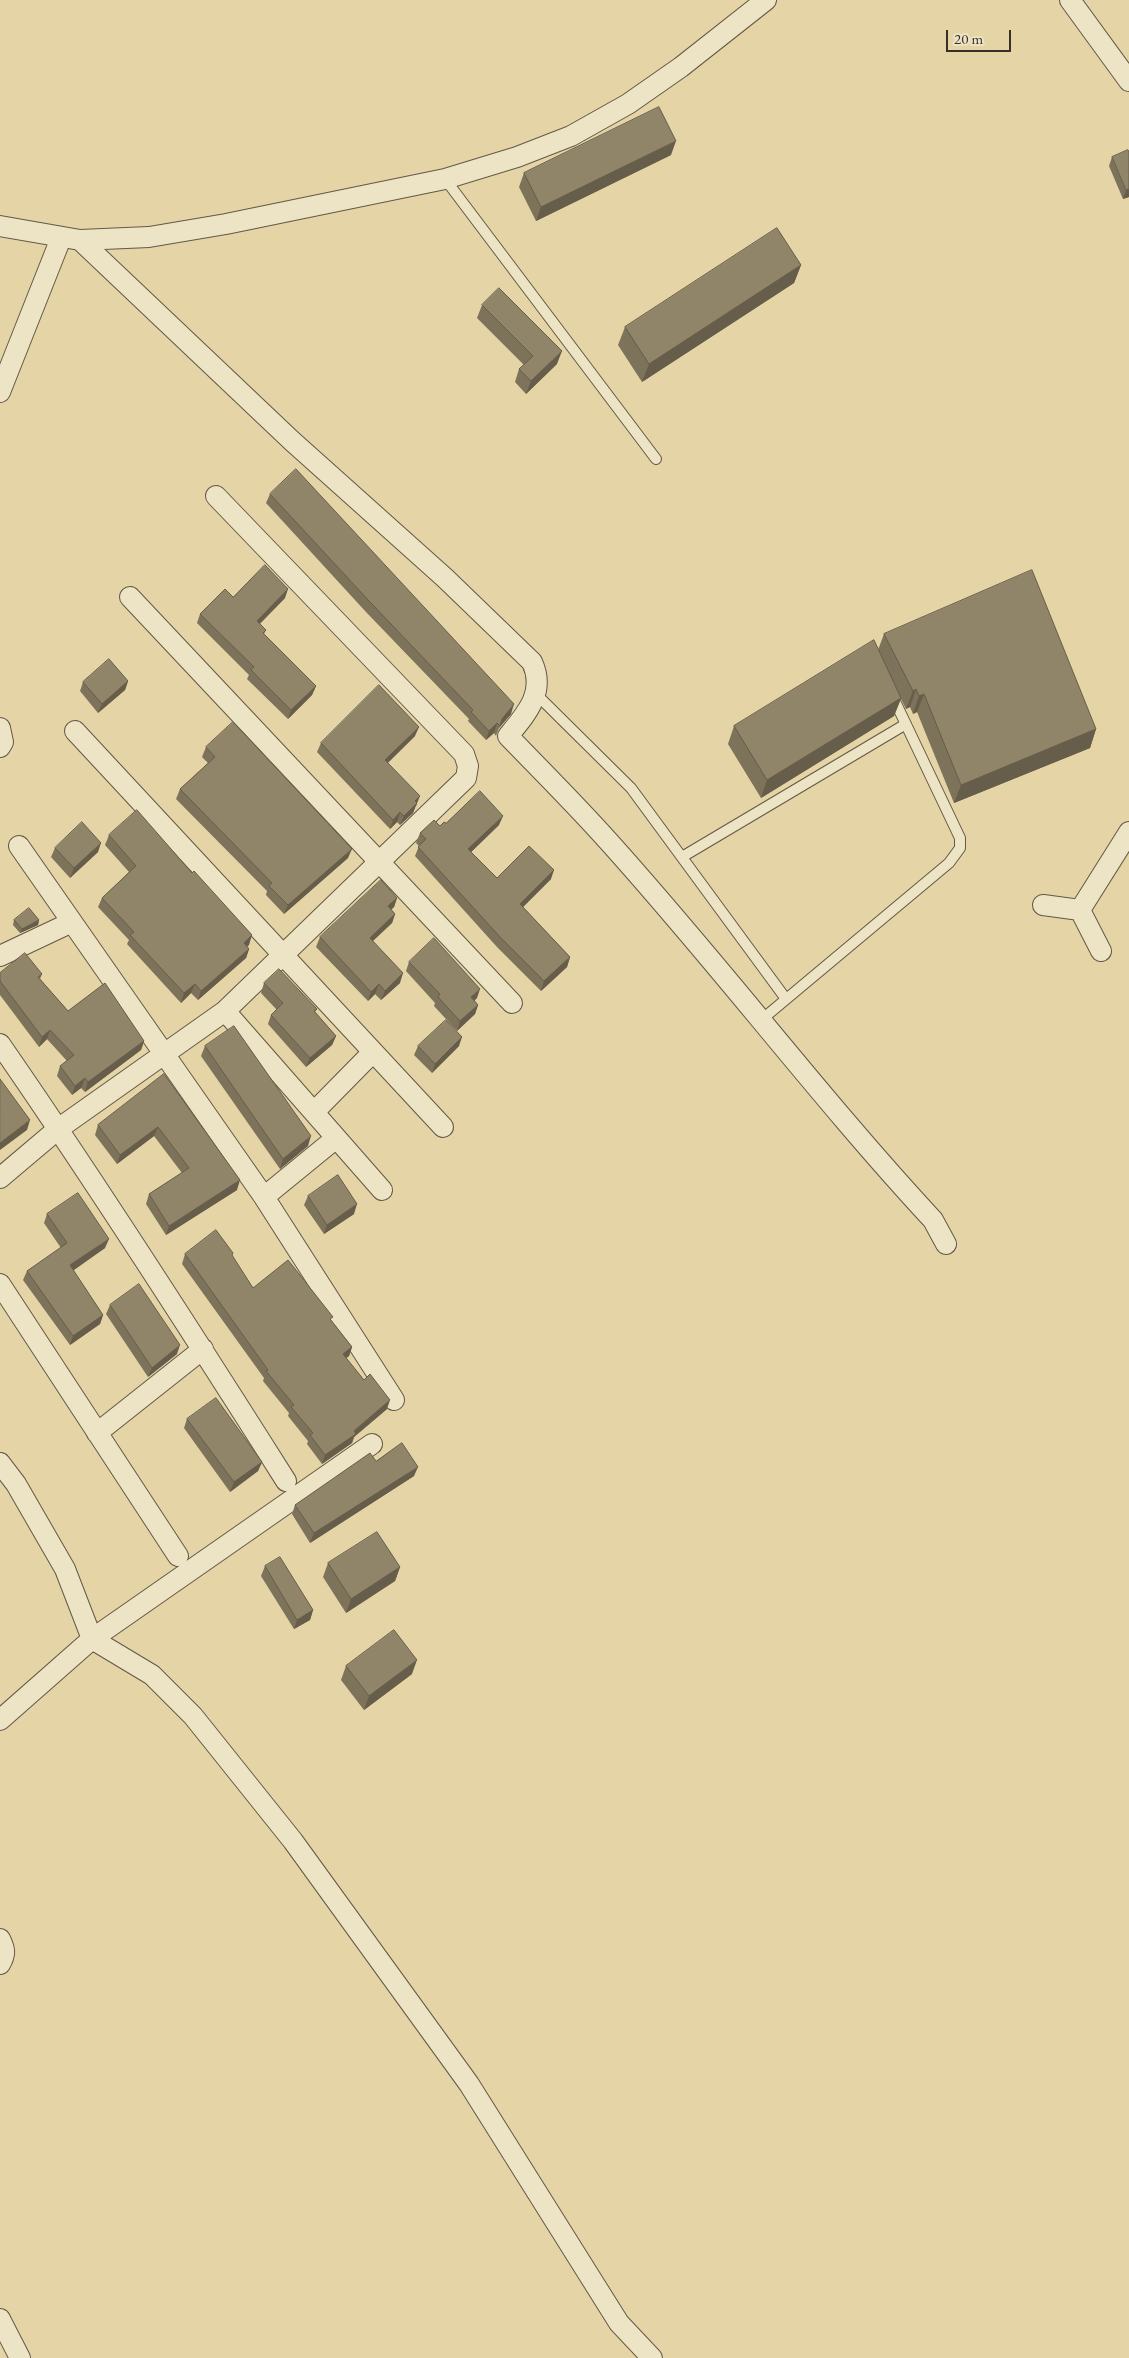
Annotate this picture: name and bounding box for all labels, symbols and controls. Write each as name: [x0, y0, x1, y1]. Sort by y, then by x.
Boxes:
scale bar: [949, 20, 1014, 52]
text: 20 m: [954, 29, 983, 48]

